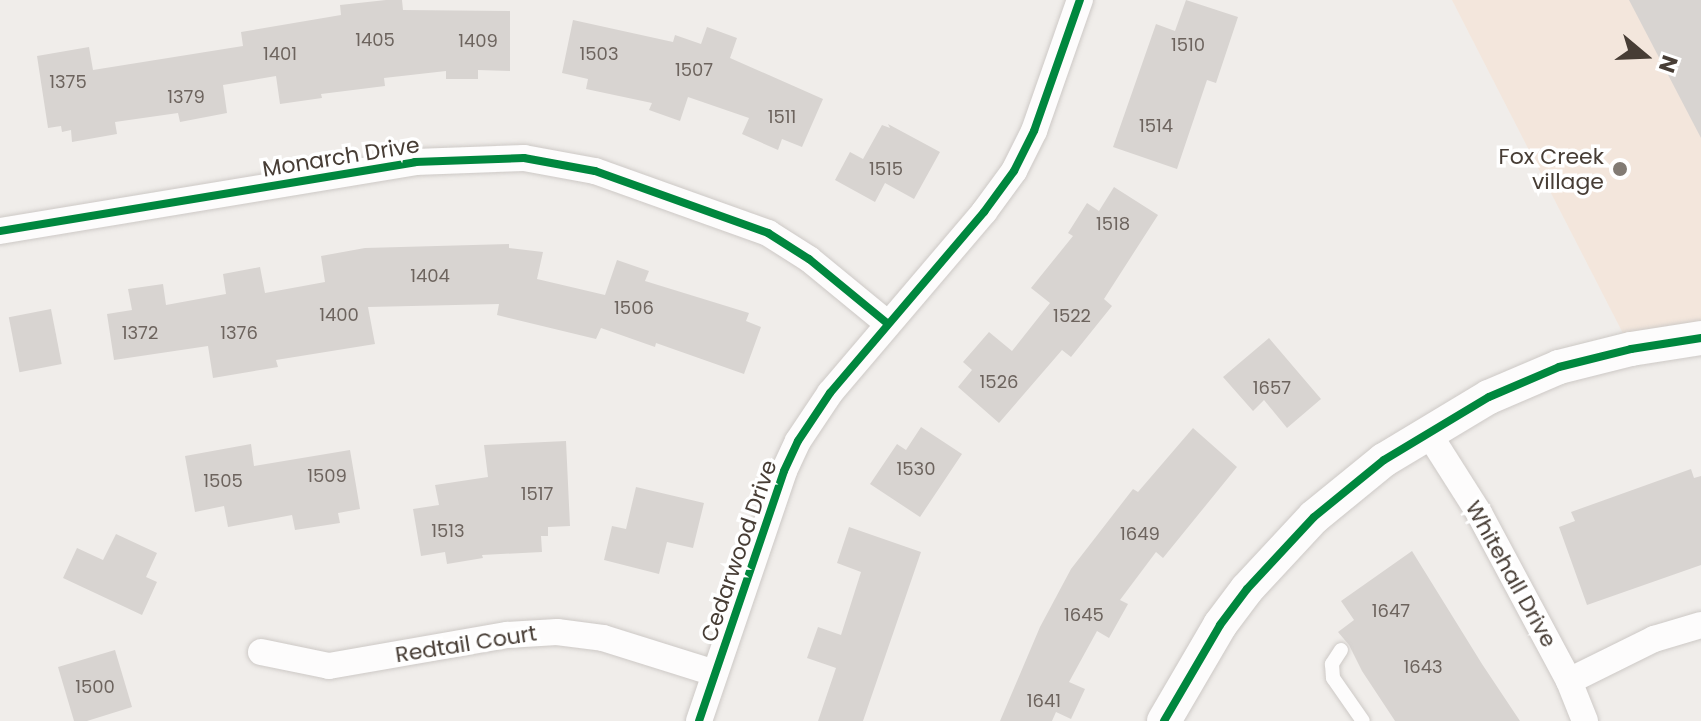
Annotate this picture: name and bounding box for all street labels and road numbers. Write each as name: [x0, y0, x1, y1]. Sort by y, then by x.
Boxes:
street label: Monarch Drive: [261, 132, 421, 182]
street label: Cedarwood Drive: [695, 457, 783, 645]
street label: Whitehall Drive: [1460, 496, 1562, 652]
street label: Redtail Court: [393, 620, 539, 668]

